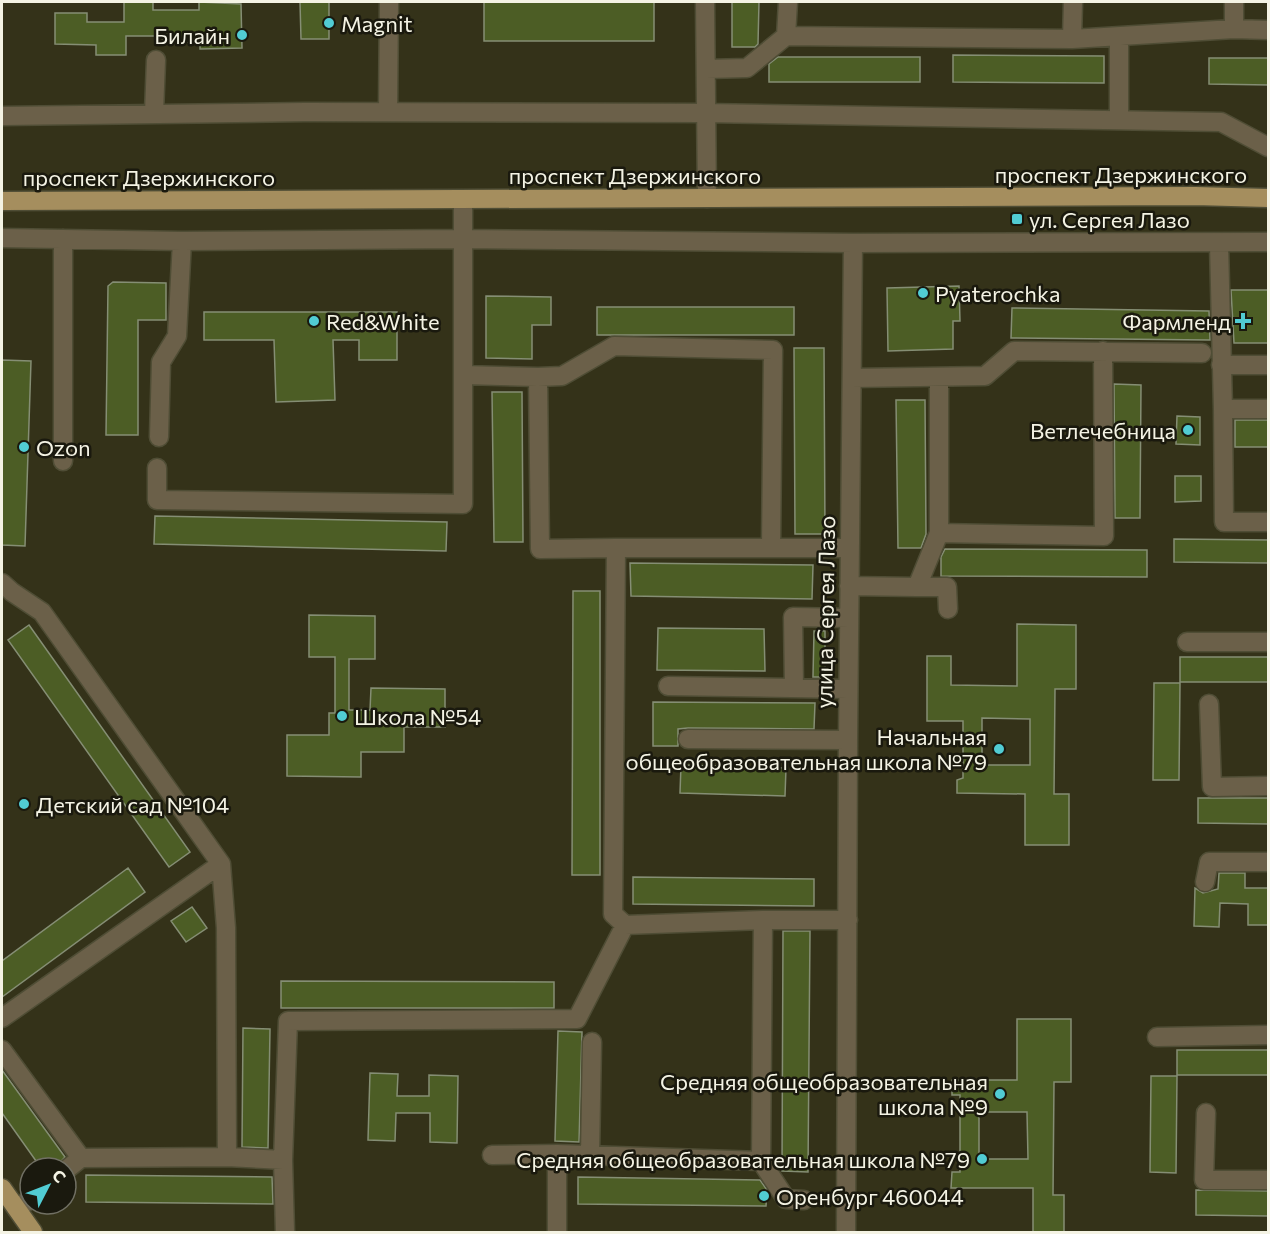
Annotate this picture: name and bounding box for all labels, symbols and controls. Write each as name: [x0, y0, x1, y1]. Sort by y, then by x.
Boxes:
place label: Magnit: [341, 10, 413, 37]
marker: Magnit: [322, 16, 336, 30]
place label: Билайн: [154, 22, 230, 49]
marker: Билайн: [235, 28, 249, 42]
street label: проспект Дзержинского: [995, 161, 1247, 188]
street label: проспект Дзержинского: [509, 162, 761, 189]
street label: проспект Дзержинского: [23, 164, 275, 191]
place label: ул. Сергея Лазо: [1029, 206, 1190, 233]
marker: ул. Сергея Лазо: [1010, 212, 1024, 226]
place label: Pyaterochka: [935, 280, 1060, 307]
marker: Pyaterochka: [916, 286, 930, 300]
place label: Red&White: [326, 308, 440, 335]
place label: Фармленд: [1123, 308, 1231, 335]
marker: Red&White: [307, 314, 321, 328]
marker: Фармленд: [1236, 314, 1250, 328]
place label: Ветлечебница: [1030, 417, 1176, 444]
marker: Ветлечебница: [1181, 423, 1195, 437]
place label: Ozon: [36, 434, 91, 461]
marker: Ozon: [17, 440, 31, 454]
street label: улица Сергея Лазо: [810, 516, 840, 708]
place label: Школа №54: [354, 703, 481, 730]
marker: Школа №54: [335, 709, 349, 723]
place label: Начальная общеобразовательная школа №79: [626, 723, 987, 775]
marker: Начальная общеобразовательная школа №79: [992, 742, 1006, 756]
place label: Детский сад №104: [36, 791, 229, 818]
marker: Детский сад №104: [17, 797, 31, 811]
place label: Средняя общеобразовательная школа №9: [660, 1068, 988, 1120]
marker: Средняя общеобразовательная школа №9: [993, 1087, 1007, 1101]
place label: Средняя общеобразовательная школа №79: [516, 1146, 970, 1173]
marker: Средняя общеобразовательная школа №79: [975, 1152, 989, 1166]
north arrow: [18, 1156, 78, 1216]
text: С: [49, 1165, 70, 1186]
place label: Оренбург 460044: [776, 1183, 964, 1210]
marker: Оренбург 460044: [757, 1189, 771, 1203]

